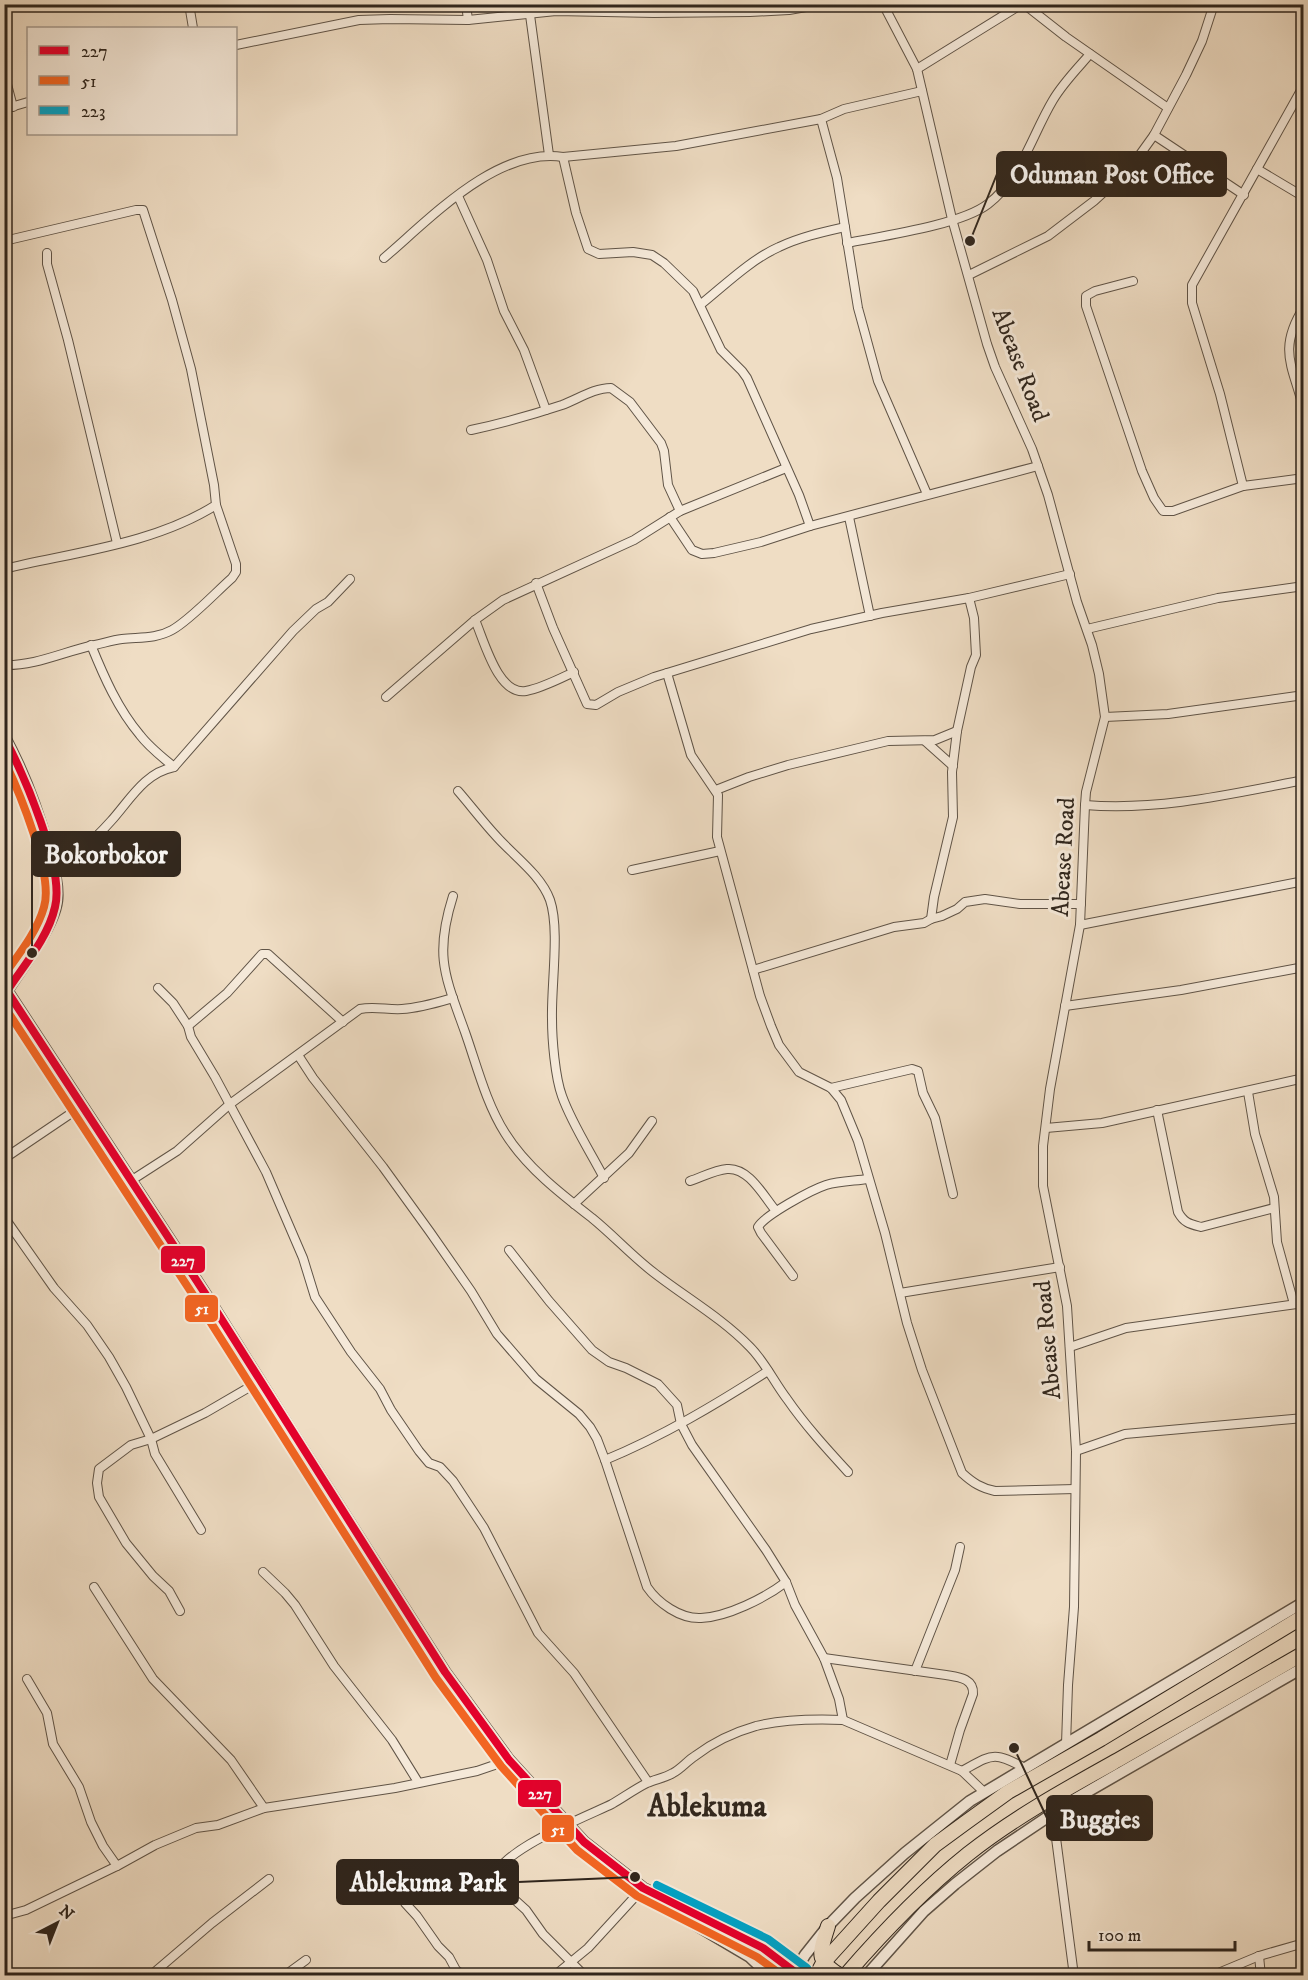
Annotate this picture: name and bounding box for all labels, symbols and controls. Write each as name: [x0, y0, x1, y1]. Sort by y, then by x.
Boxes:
legend: [27, 27, 237, 135]
text: 227: [81, 41, 108, 63]
text: 51: [81, 71, 97, 93]
text: 223: [81, 101, 105, 123]
callout: Oduman Post Office: [997, 152, 1226, 196]
text: Oduman Post Office: [1010, 159, 1214, 192]
street label: Abease Road: [985, 304, 1055, 426]
street label: Abease Road: [1046, 797, 1082, 917]
callout: Bokorbokor: [32, 832, 180, 876]
text: Bokorbokor: [44, 839, 168, 872]
line badge: 227: [160, 1245, 206, 1274]
text: 227: [171, 1251, 195, 1271]
street label: Abease Road: [1028, 1279, 1068, 1401]
line badge: 51: [184, 1294, 219, 1323]
text: 51: [194, 1299, 209, 1319]
line badge: 227: [517, 1779, 562, 1808]
text: 227: [528, 1784, 552, 1804]
district label: Ablekuma: [647, 1789, 768, 1826]
callout: Buggies: [1047, 1796, 1152, 1840]
text: Buggies: [1060, 1804, 1141, 1837]
line badge: 51: [541, 1814, 575, 1843]
text: 51: [550, 1820, 565, 1840]
callout: Ablekuma Park: [337, 1860, 518, 1904]
text: Ablekuma Park: [348, 1867, 508, 1900]
north arrow: [27, 1893, 87, 1953]
text: N: [55, 1901, 78, 1924]
scale bar: [1089, 1914, 1234, 1952]
text: 100 m: [1098, 1925, 1141, 1947]

